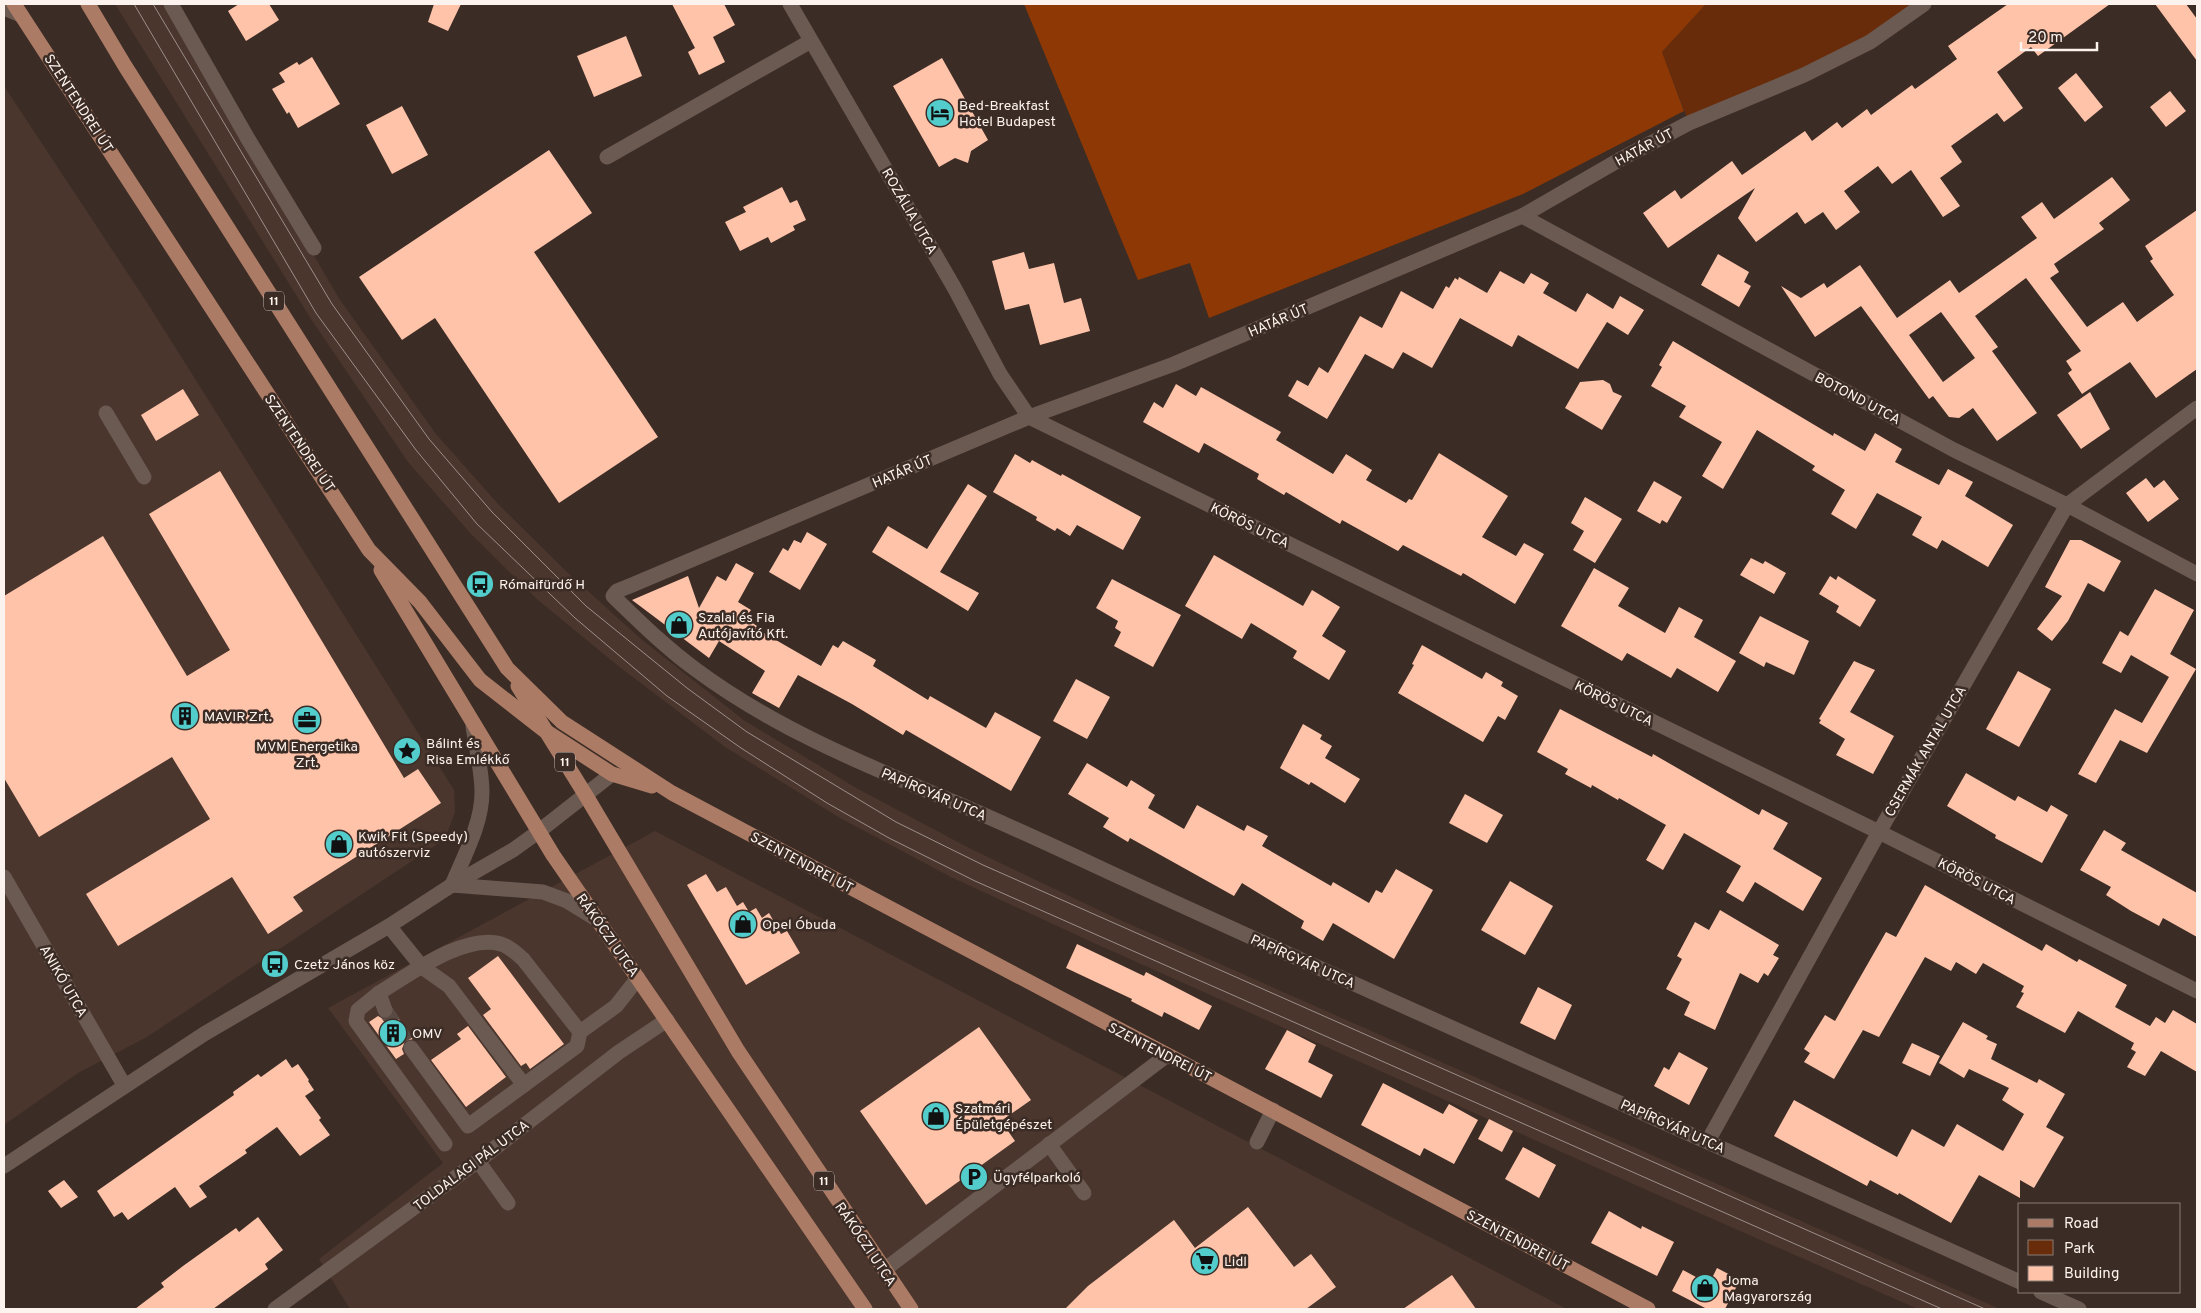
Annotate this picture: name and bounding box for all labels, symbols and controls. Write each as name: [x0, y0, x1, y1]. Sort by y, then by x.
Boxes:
scale bar: [2021, 20, 2097, 52]
text: 20 m: [2028, 29, 2063, 48]
street label: SZENTENDREI ÚT: [40, 51, 117, 156]
hotel icon: Bed-Breakfast Hotel Budapest: [925, 98, 955, 128]
place label: Bed-Breakfast Hotel Budapest: [959, 98, 1056, 131]
street label: HATÁR ÚT: [1612, 125, 1677, 171]
street label: ROZÁLIA UTCA: [877, 165, 941, 258]
road number: 11: [264, 292, 284, 310]
street label: HATÁR ÚT: [1246, 300, 1311, 342]
street label: BOTOND UTCA: [1812, 370, 1903, 429]
street label: SZENTENDREI ÚT: [260, 391, 338, 496]
street label: HATÁR ÚT: [870, 451, 935, 493]
street label: KÖRÖS UTCA: [1207, 499, 1292, 553]
bus stop icon: Rómaifürdő H: [465, 569, 495, 599]
place label: Rómaifürdő H: [499, 577, 585, 594]
shop icon: Szalai és Fia Autójavító Kft.: [664, 610, 694, 640]
place label: Szalai és Fia Autójavító Kft.: [698, 610, 788, 643]
street label: KÖRÖS UTCA: [1571, 677, 1656, 731]
street label: CSERMÁK ANTAL UTCA: [1881, 683, 1971, 820]
building icon: MAVIR Zrt.: [170, 701, 200, 731]
office icon: MVM Energetika Zrt.: [292, 705, 322, 735]
place label: MAVIR Zrt.: [204, 709, 272, 726]
place icon: Bálint és Risa Emlékkő: [392, 736, 422, 766]
place label: Bálint és Risa Emlékkő: [426, 736, 511, 769]
place label: MVM Energetika Zrt.: [256, 739, 358, 772]
road number: 11: [555, 752, 575, 772]
street label: PAPÍRGYÁR UTCA: [878, 765, 989, 825]
street label: SZENTENDREI ÚT: [747, 828, 856, 898]
shop icon: Kwik Fit (Speedy) autószerviz: [324, 829, 354, 859]
place label: Kwik Fit (Speedy) autószerviz: [358, 829, 468, 862]
street label: KÖRÖS UTCA: [1934, 854, 2019, 909]
street label: RÁKÓCZI UTCA: [572, 890, 643, 981]
shop icon: Opel Óbuda: [728, 909, 758, 939]
place label: Opel Óbuda: [762, 916, 836, 934]
street label: PAPÍRGYÁR UTCA: [1247, 931, 1358, 993]
street label: ANIKÓ UTCA: [35, 942, 91, 1021]
bus stop icon: Czetz János köz: [260, 949, 290, 979]
place label: Czetz János köz: [294, 957, 395, 974]
building icon: OMV: [378, 1018, 408, 1048]
street label: SZENTENDREI ÚT: [1105, 1019, 1214, 1087]
place label: OMV: [412, 1026, 443, 1043]
street label: PAPÍRGYÁR UTCA: [1617, 1096, 1728, 1158]
shop icon: Szatmári Épületgépészet: [921, 1101, 951, 1131]
place label: Szatmári Épületgépészet: [955, 1101, 1052, 1134]
street label: TOLDALAGI PÁL UTCA: [410, 1116, 533, 1215]
parking icon: Ügyfélparkoló: [959, 1162, 989, 1192]
place label: Ügyfélparkoló: [993, 1169, 1081, 1187]
road number: 11: [814, 1172, 834, 1190]
street label: RÁKÓCZI UTCA: [830, 1199, 900, 1290]
legend: [2018, 1203, 2181, 1293]
street label: SZENTENDREI ÚT: [1463, 1206, 1572, 1276]
text: Road: [2064, 1215, 2099, 1234]
text: Park: [2064, 1240, 2095, 1259]
supermarket icon: Lidl: [1190, 1246, 1220, 1276]
place label: Lidl: [1224, 1254, 1247, 1271]
text: Building: [2064, 1265, 2119, 1284]
shop icon: Joma Magyarország: [1690, 1273, 1720, 1303]
place label: Joma Magyarország: [1724, 1273, 1812, 1306]

